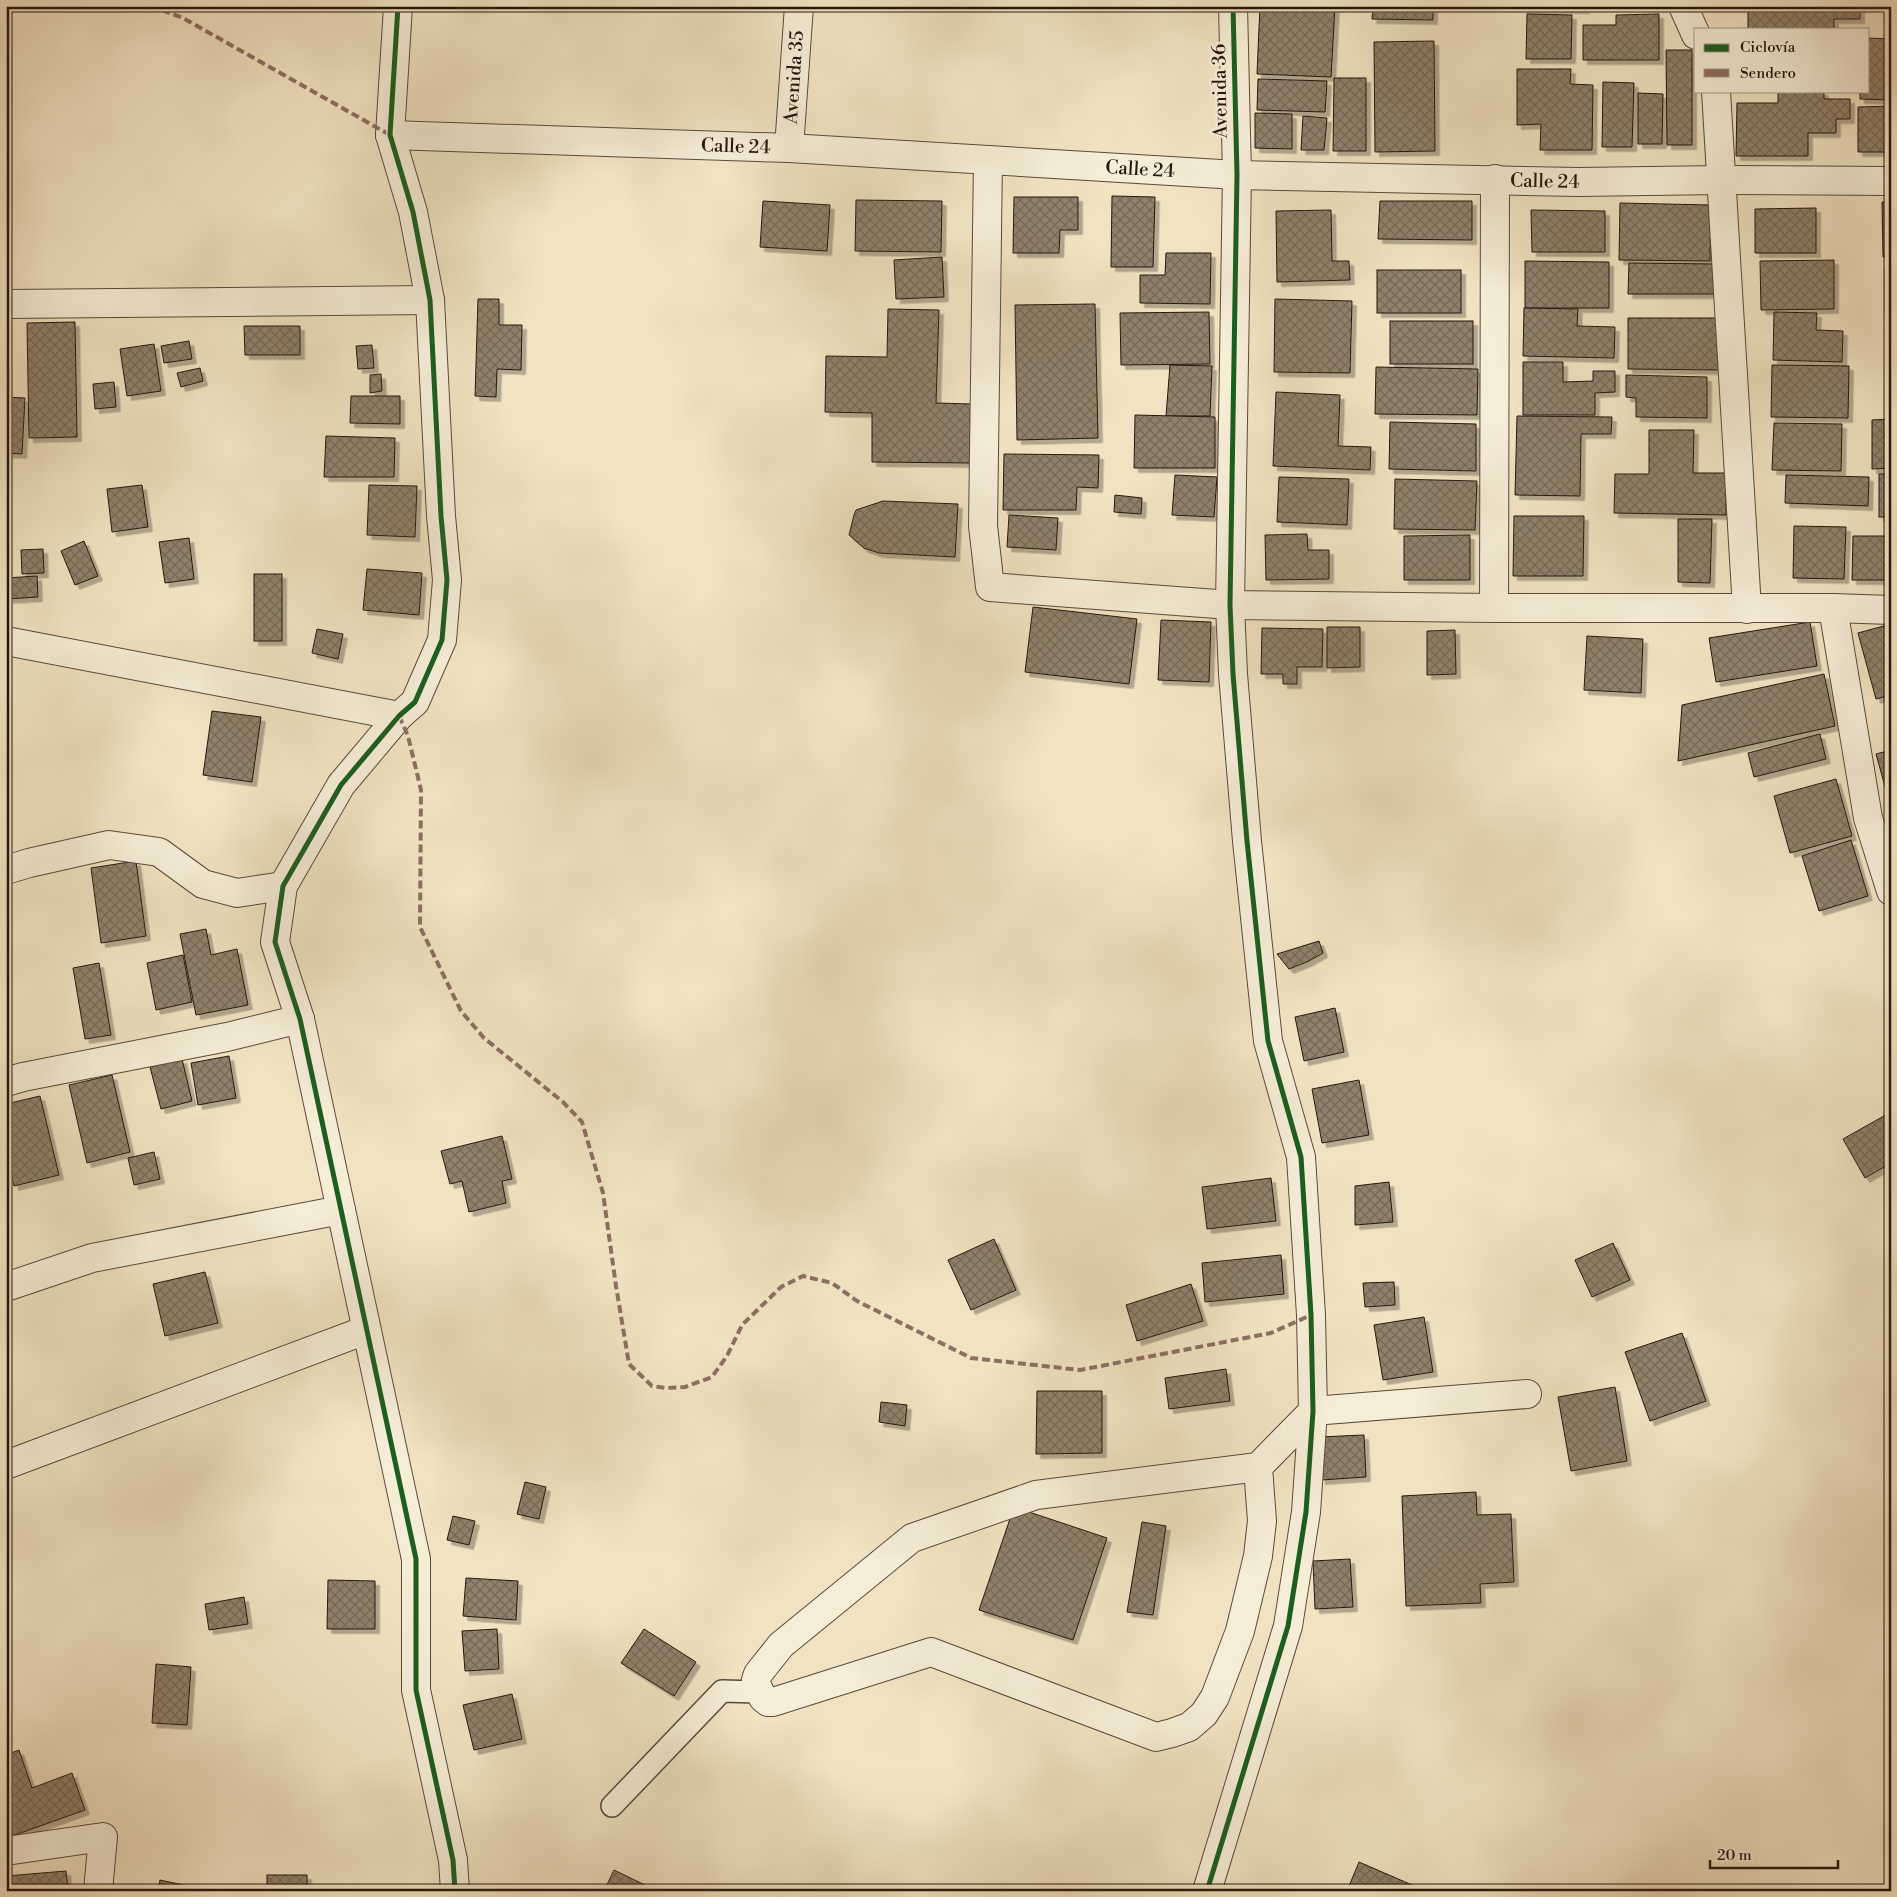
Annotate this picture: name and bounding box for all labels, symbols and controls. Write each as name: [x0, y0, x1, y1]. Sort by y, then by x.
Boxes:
legend: [1694, 28, 1870, 92]
street label: Avenida 35: [779, 30, 809, 126]
text: Ciclovía: [1740, 38, 1796, 57]
street label: Avenida 36: [1207, 43, 1233, 140]
text: Sendero: [1740, 64, 1796, 83]
street label: Calle 24: [701, 133, 771, 159]
street label: Calle 24: [1105, 155, 1176, 183]
street label: Calle 24: [1510, 169, 1580, 194]
scale bar: [1710, 1837, 1837, 1869]
text: 20 m: [1717, 1846, 1752, 1865]

